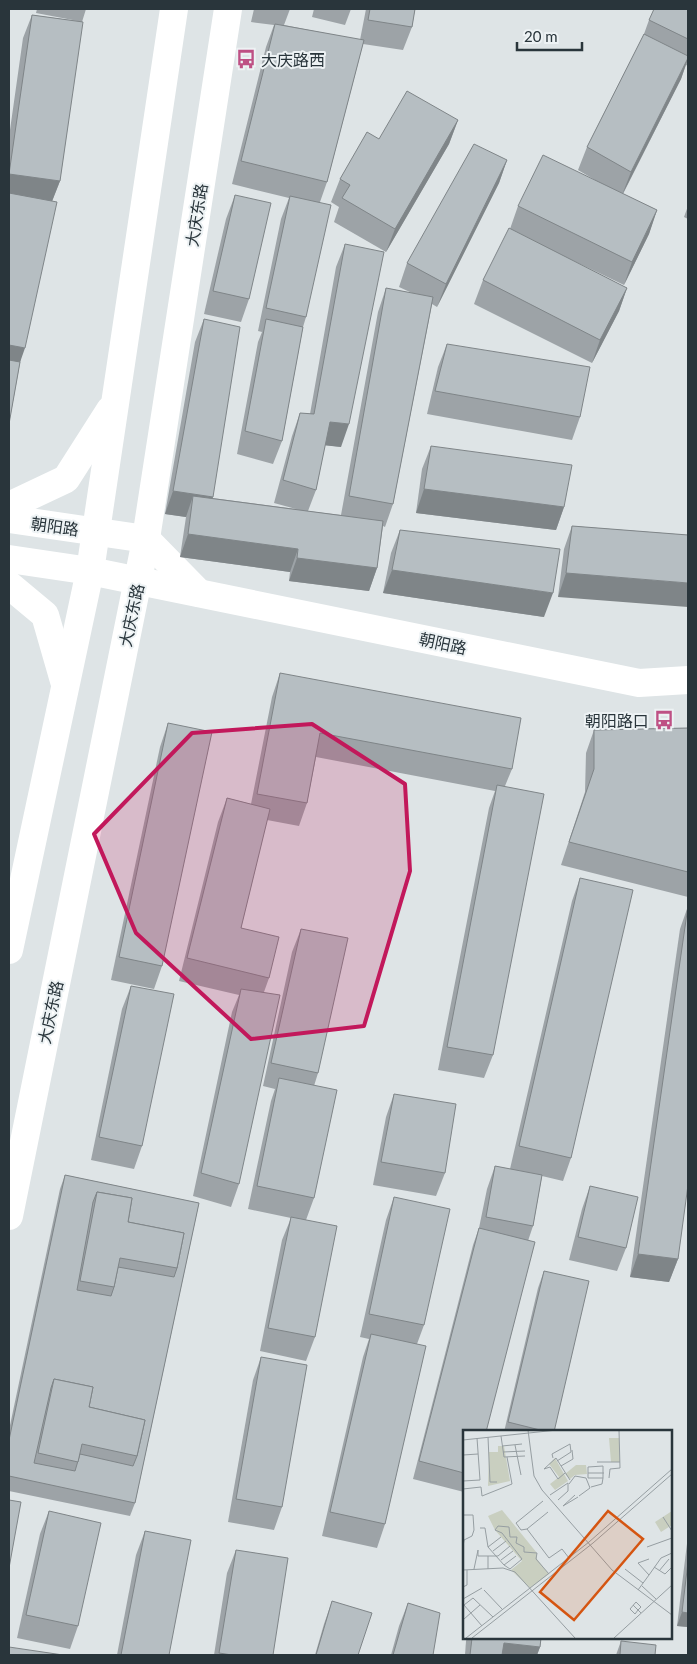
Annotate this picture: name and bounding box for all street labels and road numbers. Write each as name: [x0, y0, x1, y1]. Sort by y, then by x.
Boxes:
street label: 大庆东路: [182, 182, 210, 248]
street label: 朝阳路: [30, 513, 80, 539]
street label: 大庆东路: [115, 582, 147, 648]
street label: 朝阳路: [418, 629, 468, 657]
street label: 大庆东路: [34, 979, 66, 1045]

